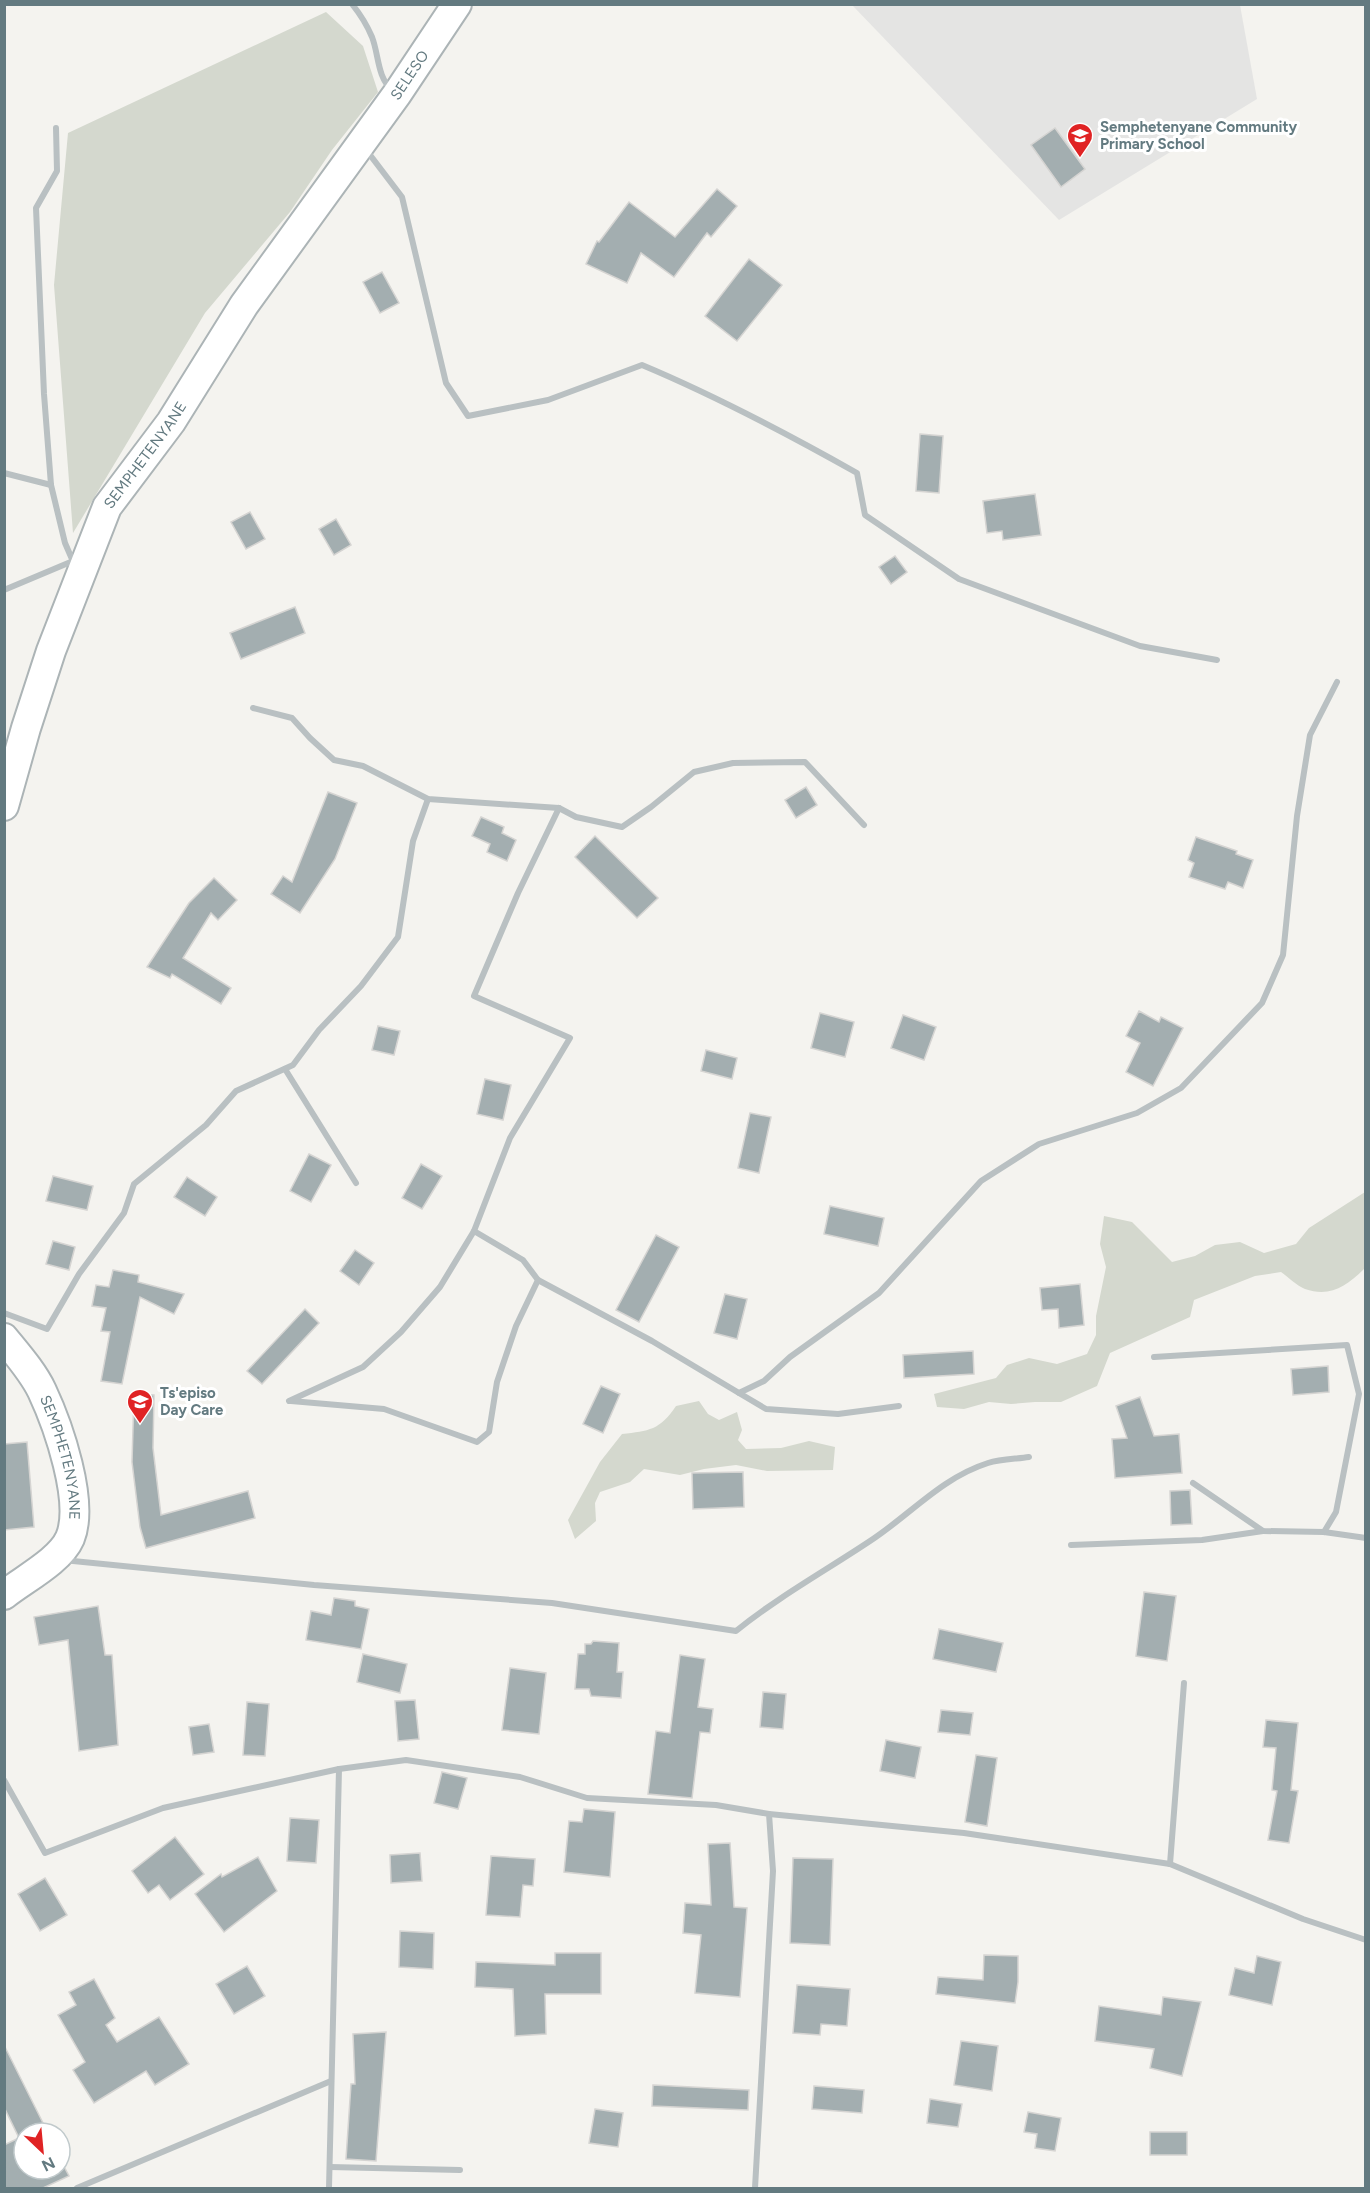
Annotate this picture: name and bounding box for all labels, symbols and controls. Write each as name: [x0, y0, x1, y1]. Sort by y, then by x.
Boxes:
street label: SELESO: [387, 47, 432, 104]
place label: Semphetenyane Community Primary School: [1100, 118, 1297, 153]
school or university icon: Semphetenyane Community Primary School: [1065, 121, 1095, 159]
street label: SEMPHETENYANE: [100, 398, 190, 512]
place label: Ts'episo Day Care: [160, 1384, 224, 1419]
school or university icon: Ts'episo Day Care: [125, 1387, 155, 1425]
street label: SEMPHETENYANE: [36, 1392, 83, 1520]
north arrow: [12, 2121, 72, 2181]
text: N: [39, 2153, 58, 2175]

